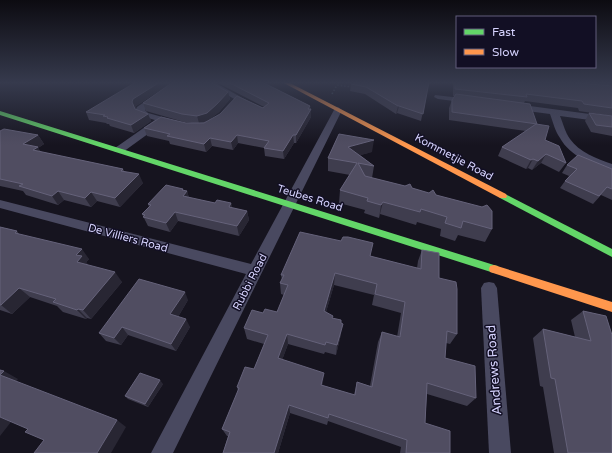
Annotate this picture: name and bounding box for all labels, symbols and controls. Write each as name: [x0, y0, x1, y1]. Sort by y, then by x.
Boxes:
legend: [456, 16, 596, 68]
text: Fast: [492, 25, 516, 39]
text: Slow: [492, 45, 519, 59]
street label: Kommetjie Road: [413, 131, 495, 183]
street label: Teubes Road: [276, 182, 344, 214]
street label: De Villiers Road: [87, 221, 169, 255]
street label: Rubbi Road: [230, 252, 270, 312]
street label: Andrews Road: [483, 324, 505, 416]

